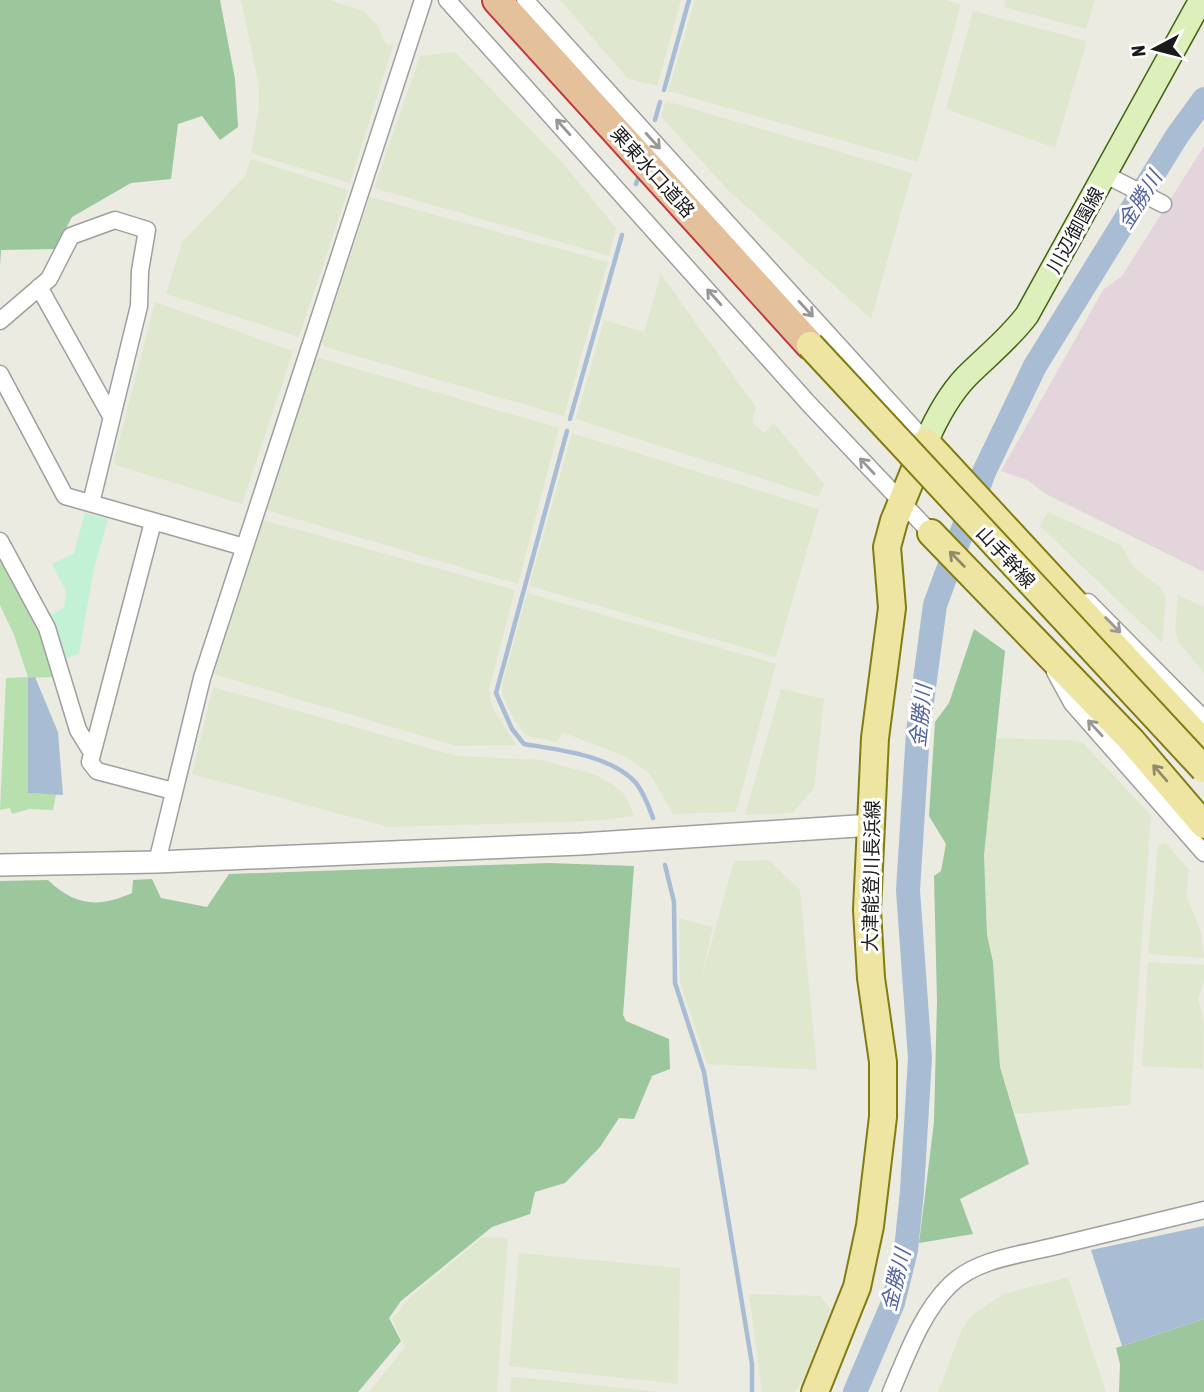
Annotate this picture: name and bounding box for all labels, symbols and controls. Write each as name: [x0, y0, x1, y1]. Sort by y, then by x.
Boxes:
north arrow: [1120, 14, 1190, 84]
text: N: [1127, 44, 1150, 58]
one-way arrow: [555, 119, 572, 136]
street label: 栗東水口道路: [607, 122, 699, 222]
one-way arrow: [645, 132, 662, 149]
water label: 金勝川: [1112, 165, 1167, 233]
street label: 川辺御園線: [1042, 183, 1108, 277]
one-way arrow: [706, 289, 723, 306]
one-way arrow: [798, 300, 814, 318]
one-way arrow: [858, 458, 875, 475]
street label: 山手幹線: [972, 522, 1040, 592]
one-way arrow: [949, 551, 966, 568]
one-way arrow: [1105, 616, 1122, 633]
water label: 金勝川: [905, 681, 935, 748]
one-way arrow: [1087, 719, 1103, 737]
one-way arrow: [1152, 764, 1168, 782]
street label: 大津能登川長浜線: [859, 800, 883, 952]
water label: 金勝川: [876, 1244, 915, 1313]

